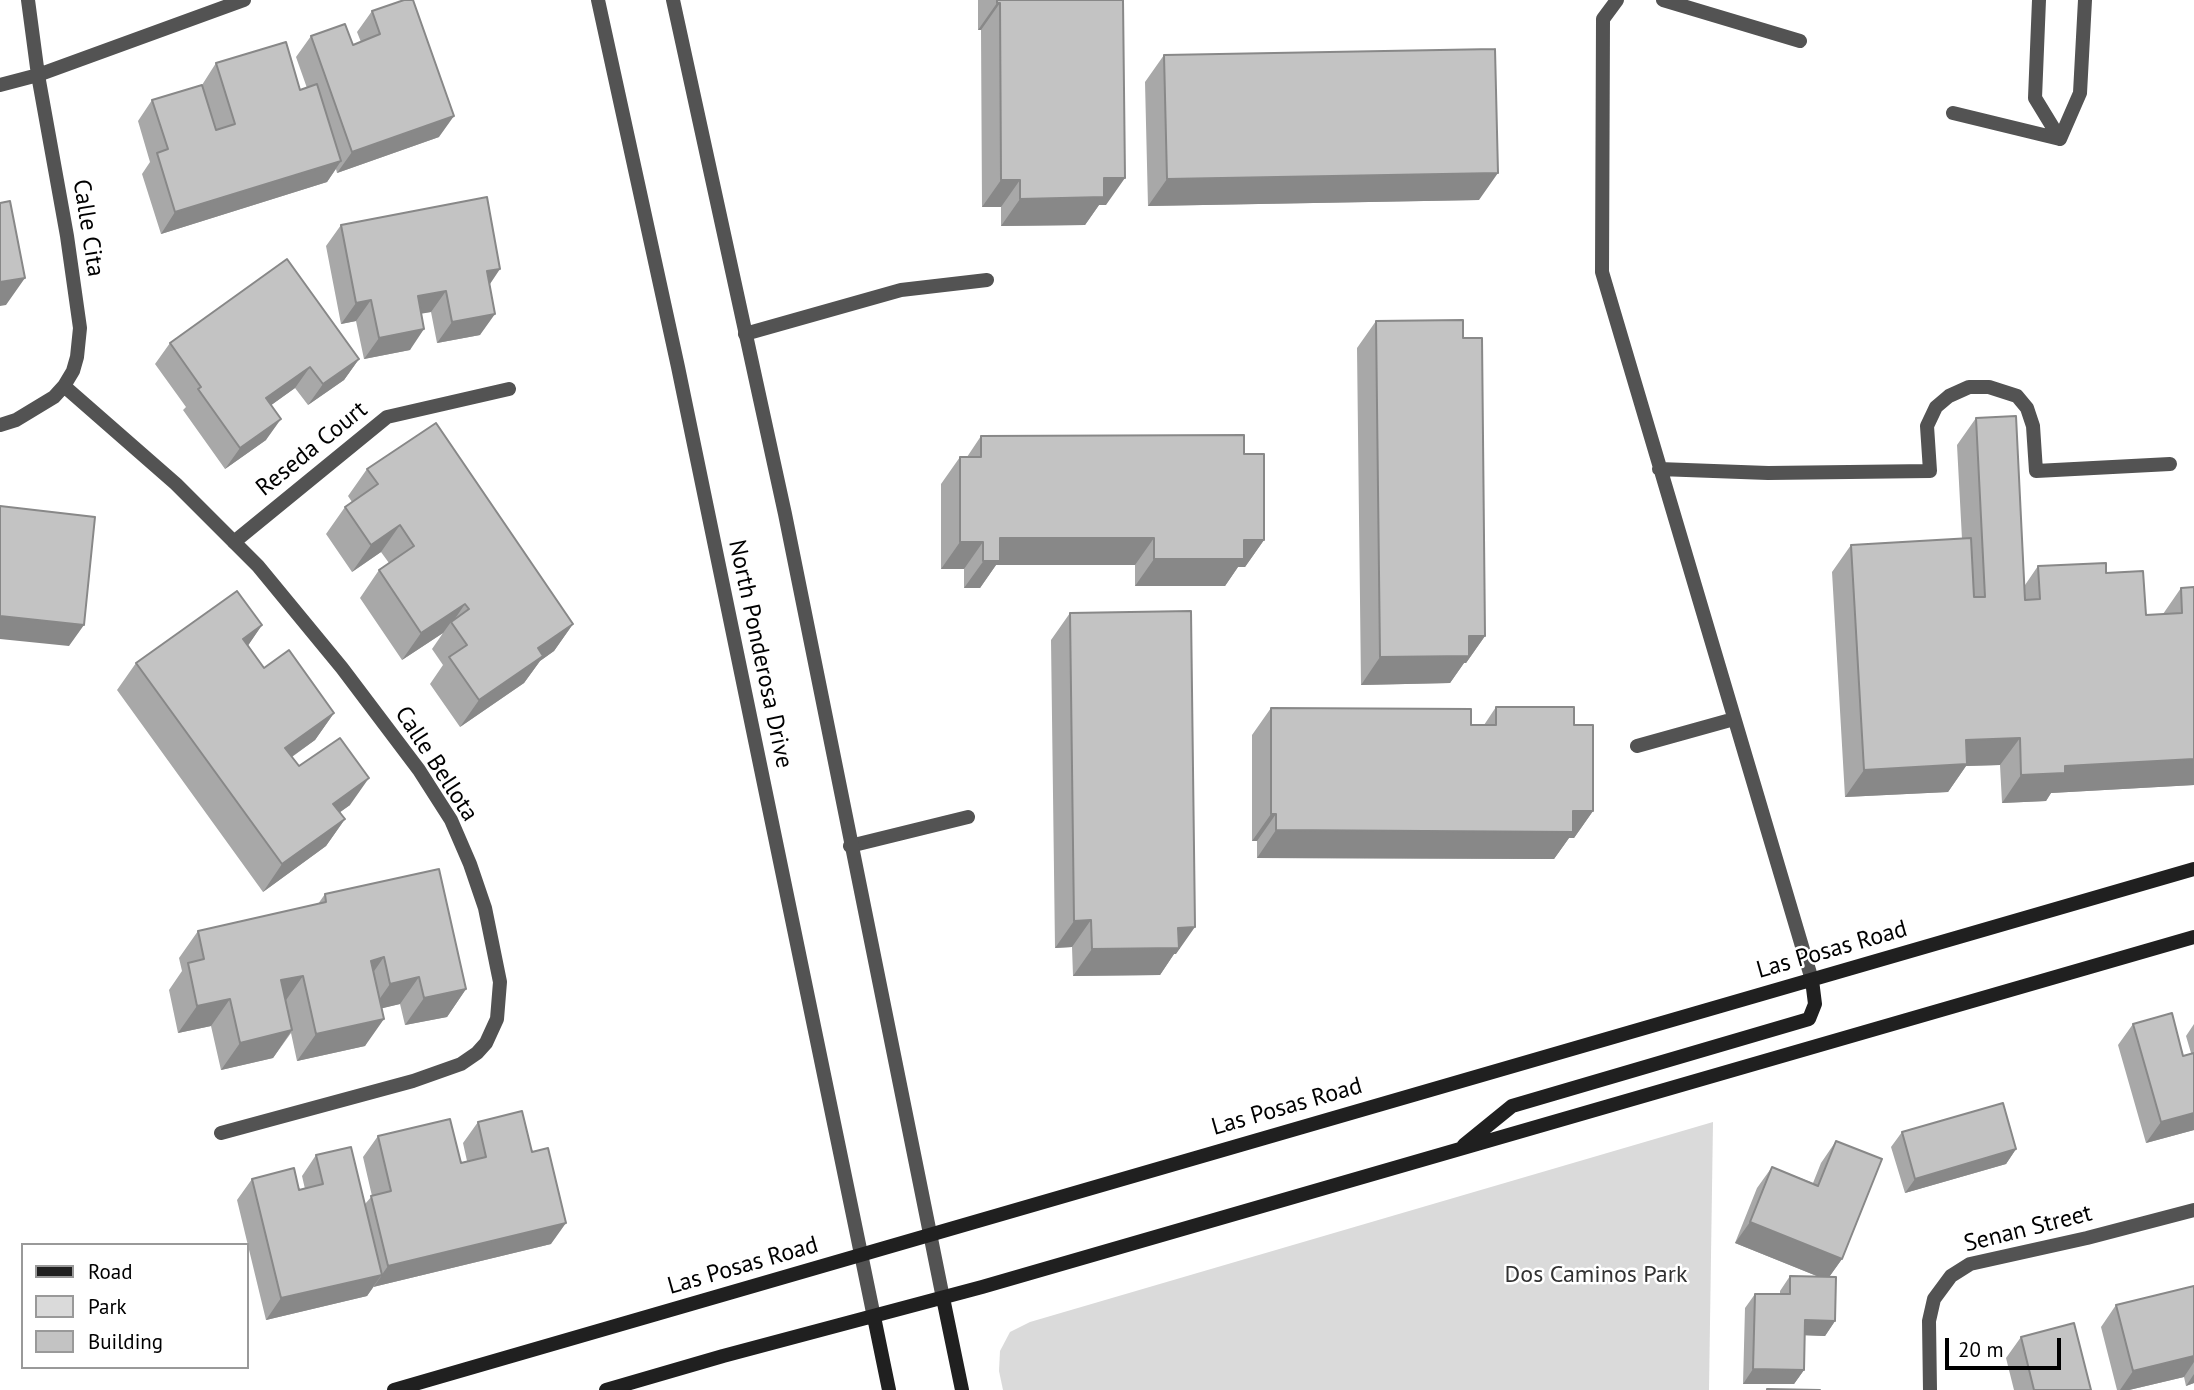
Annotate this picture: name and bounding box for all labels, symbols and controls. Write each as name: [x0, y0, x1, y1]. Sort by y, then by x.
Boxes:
street label: Calle Cita: [66, 177, 110, 279]
street label: Reseda Court: [251, 395, 373, 503]
street label: North Ponderosa Drive: [722, 537, 798, 771]
street label: Calle Bellota: [388, 701, 484, 827]
street label: Las Posas Road: [1753, 915, 1911, 985]
street label: Las Posas Road: [1208, 1072, 1366, 1142]
street label: Senan Street: [1961, 1199, 2095, 1259]
street label: Las Posas Road: [664, 1231, 822, 1301]
legend: [21, 1243, 248, 1369]
text: Road: [88, 1258, 132, 1285]
park label: Dos Caminos Park: [1505, 1261, 1687, 1289]
text: Park: [88, 1293, 127, 1320]
scale bar: [1949, 1324, 2064, 1368]
text: Building: [88, 1328, 163, 1355]
text: 20 m: [1958, 1336, 2004, 1363]

